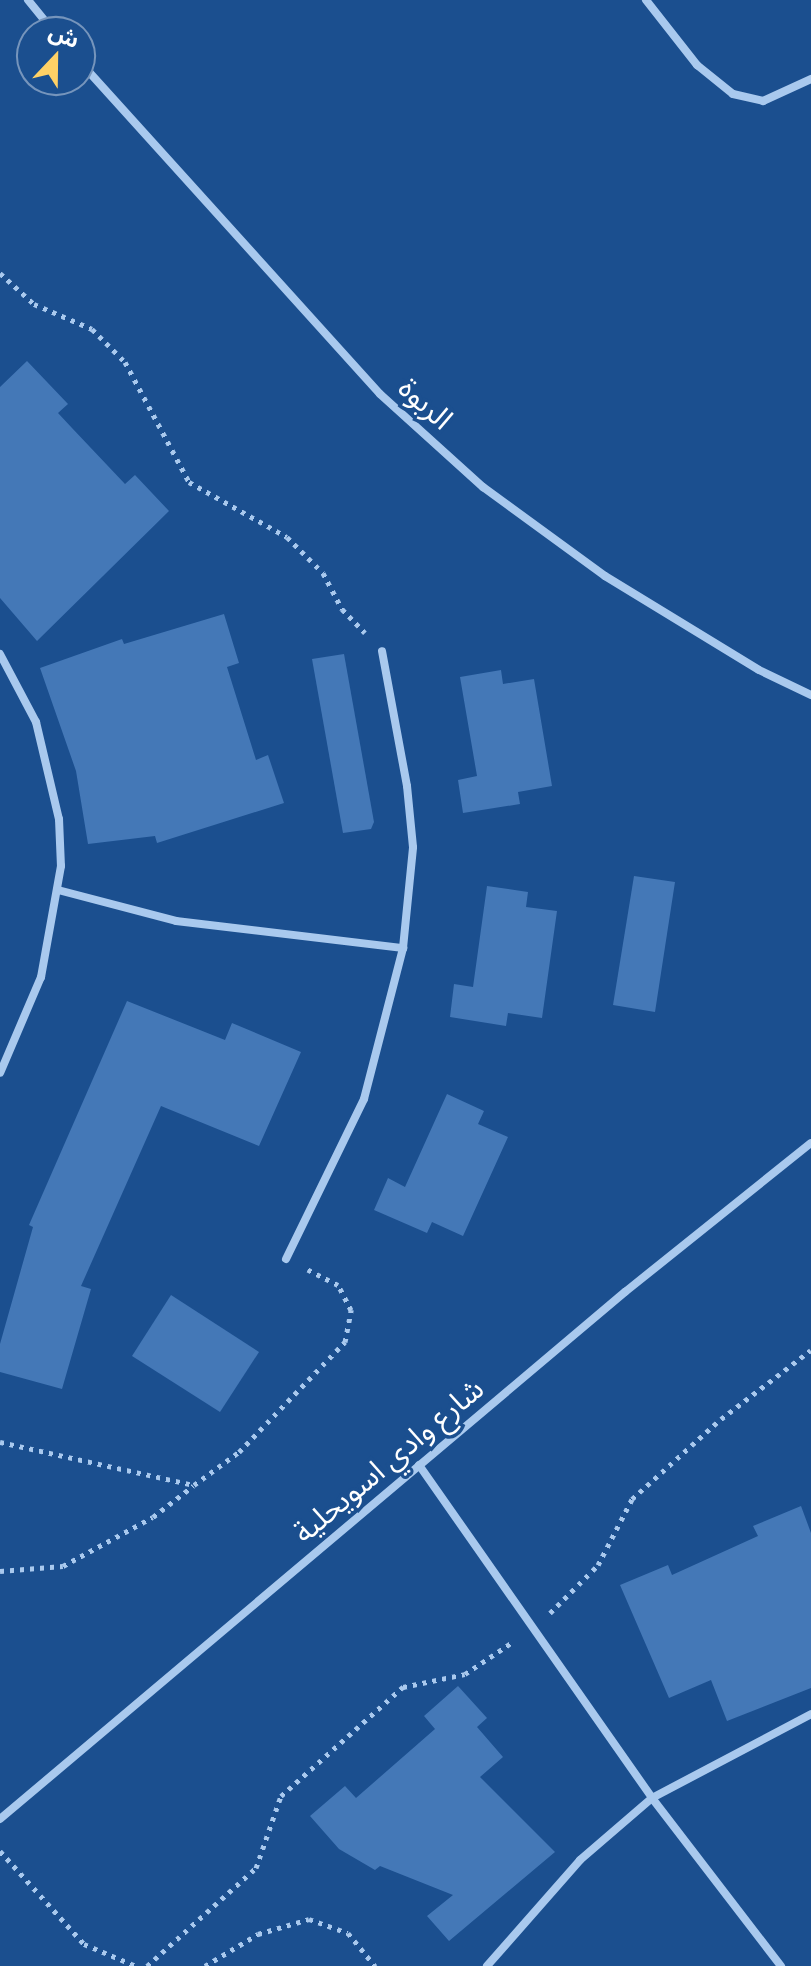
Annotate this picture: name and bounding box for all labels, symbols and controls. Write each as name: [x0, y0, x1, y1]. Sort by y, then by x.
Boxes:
text: ش: [44, 14, 85, 57]
north arrow: [16, 16, 96, 96]
street label: الربوة: [392, 369, 460, 437]
street label: شارع وادي اسويحلية: [286, 1370, 490, 1550]

